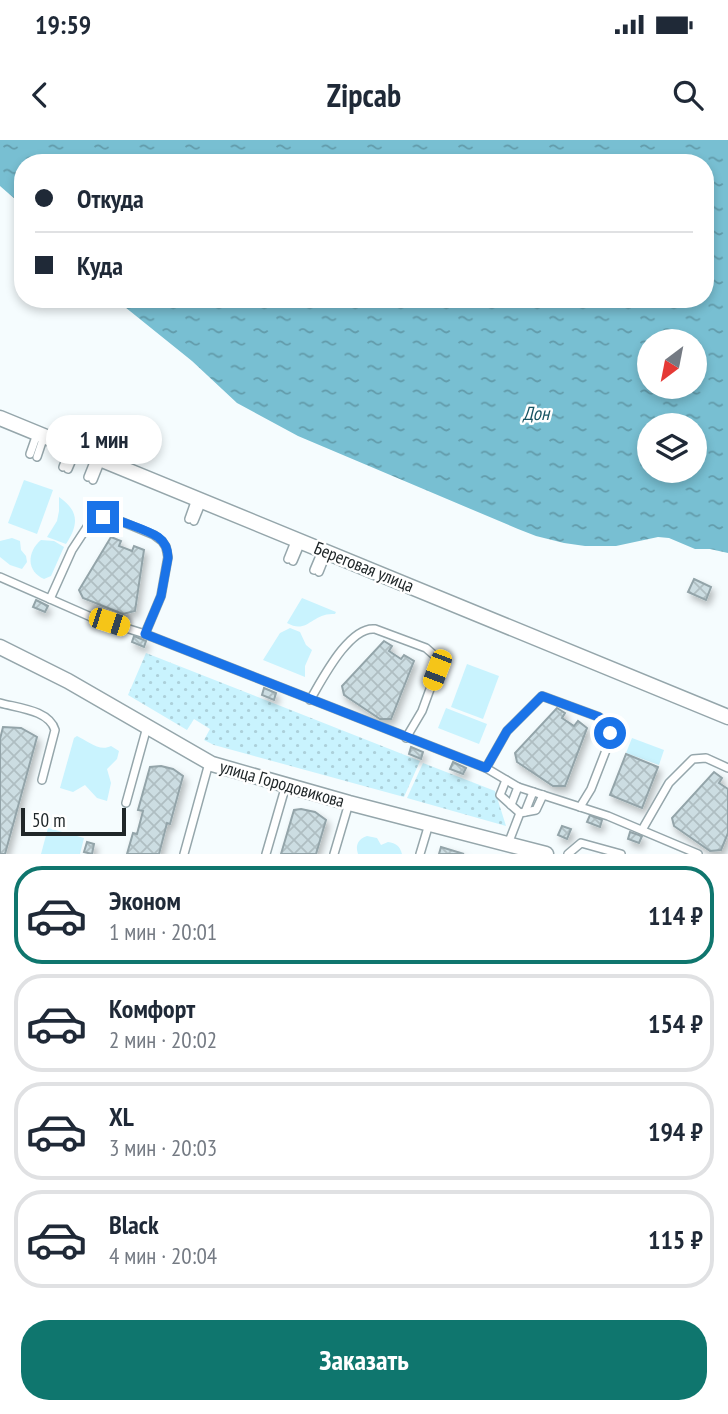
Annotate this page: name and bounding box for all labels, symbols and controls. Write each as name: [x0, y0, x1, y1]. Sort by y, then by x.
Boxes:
text: 19:59: [35, 8, 91, 41]
text: Zipcab: [327, 74, 401, 116]
icon: back: [21, 76, 59, 114]
icon: search: [669, 76, 707, 114]
text: Откуда: [77, 182, 144, 215]
text: Куда: [77, 249, 123, 282]
north arrow: [637, 329, 707, 399]
map controls: [637, 329, 707, 483]
water label: Дон: [522, 401, 551, 425]
button: layers: [637, 413, 707, 483]
callout: 1 мин: [45, 416, 161, 464]
text: 1 мин: [79, 425, 129, 454]
route end: [87, 501, 119, 533]
street label: Береговая улица: [311, 536, 417, 597]
car: [86, 606, 133, 638]
car: [420, 647, 455, 693]
route start: [594, 717, 626, 749]
street label: улица Городовикова: [217, 755, 347, 812]
scale bar: [21, 805, 126, 837]
text: 50 m: [32, 808, 66, 832]
icon: car: [25, 884, 88, 947]
text: Эконом: [109, 884, 181, 917]
text: 114 ₽: [648, 899, 703, 932]
text: 1 мин · 20:01: [109, 917, 217, 946]
icon: car: [25, 992, 88, 1055]
text: Комфорт: [109, 992, 195, 1025]
text: 154 ₽: [648, 1007, 703, 1040]
text: 2 мин · 20:02: [109, 1025, 217, 1054]
icon: car: [25, 1100, 88, 1163]
text: XL: [109, 1100, 134, 1133]
text: 194 ₽: [648, 1115, 703, 1148]
text: 3 мин · 20:03: [109, 1133, 217, 1162]
icon: car: [25, 1208, 88, 1271]
text: Black: [109, 1208, 159, 1241]
text: 115 ₽: [648, 1223, 703, 1256]
text: 4 мин · 20:04: [109, 1241, 217, 1270]
button: Заказать: [21, 1320, 707, 1400]

